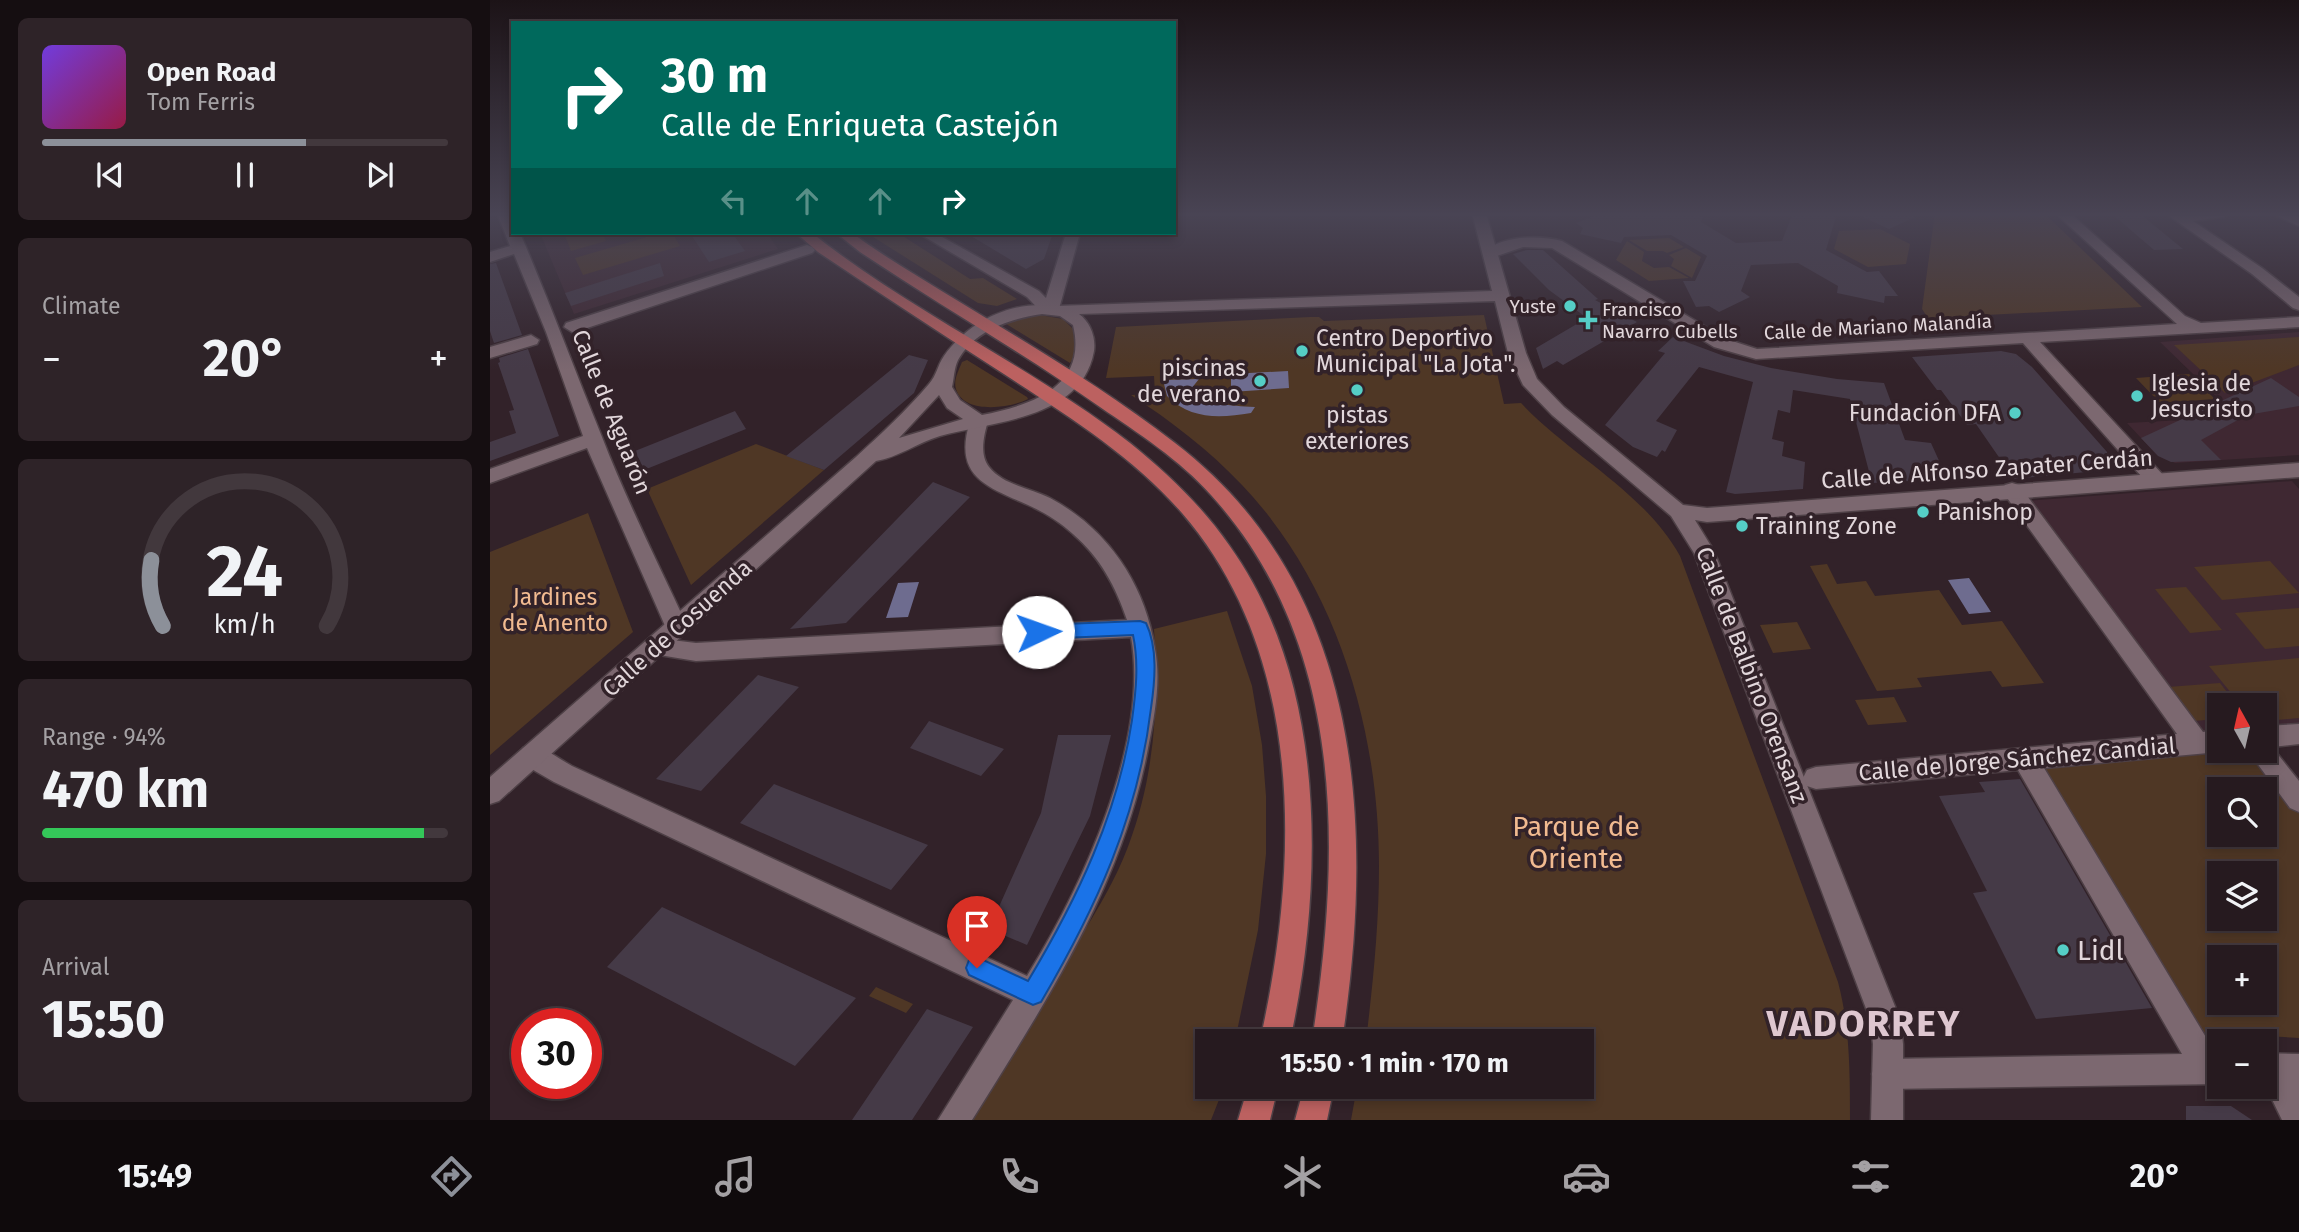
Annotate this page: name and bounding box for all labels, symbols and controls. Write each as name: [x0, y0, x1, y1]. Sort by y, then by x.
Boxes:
text: 30 m: [661, 46, 768, 105]
icon: right: [546, 49, 637, 140]
text: Open Road: [147, 57, 276, 88]
text: Tom Ferris: [147, 88, 255, 116]
text: Calle de Enriqueta Castejón: [661, 106, 1059, 144]
icon: previous: [91, 156, 129, 194]
icon: pause: [226, 156, 264, 194]
icon: next: [361, 156, 399, 194]
icon: left: [715, 182, 753, 220]
icon: ahead: [788, 182, 826, 220]
icon: ahead: [861, 182, 899, 220]
icon: right: [934, 182, 972, 220]
text: Climate: [42, 292, 121, 320]
place label: Yuste: [1510, 295, 1556, 318]
marker: Yuste: [1562, 298, 1578, 314]
place label: Francisco Navarro Cubells: [1602, 298, 1738, 343]
street label: Calle de Mariano Malandía: [1763, 310, 1993, 344]
marker: Francisco Navarro Cubells: [1580, 312, 1596, 328]
place label: Centro Deportivo Municipal "La Jota".: [1316, 324, 1516, 378]
street label: Calle de Aguarón: [566, 326, 658, 498]
text: 20°: [203, 327, 287, 390]
text: −: [42, 336, 61, 382]
text: +: [429, 336, 448, 382]
marker: Centro Deportivo Municipal "La Jota".: [1294, 343, 1310, 359]
place label: piscinas de verano.: [1137, 354, 1246, 408]
place label: Iglesia de Jesucristo: [2151, 369, 2253, 423]
marker: piscinas de verano.: [1252, 373, 1268, 389]
marker: pistas exteriores: [1349, 382, 1365, 398]
marker: Iglesia de Jesucristo: [2129, 388, 2145, 404]
place label: Fundación DFA: [1849, 399, 2002, 427]
place label: pistas exteriores: [1305, 401, 1409, 455]
marker: Fundación DFA: [2007, 405, 2023, 421]
street label: Calle de Alfonso Zapater Cerdán: [1820, 443, 2154, 495]
place label: Panishop: [1937, 498, 2033, 526]
marker: Panishop: [1915, 504, 1931, 520]
place label: Training Zone: [1756, 512, 1897, 540]
marker: Training Zone: [1734, 518, 1750, 534]
text: 24: [207, 528, 283, 615]
street label: Calle de Balbino Orensanz: [1690, 543, 1814, 807]
street label: Calle de Cosuenda: [596, 554, 758, 702]
park label: Jardines de Anento: [502, 583, 608, 637]
position arrow: [1001, 595, 1075, 669]
text: km/h: [214, 610, 276, 640]
north arrow: [2207, 693, 2277, 763]
map controls: [2207, 693, 2277, 1099]
text: Range · 94%: [42, 723, 166, 751]
street label: Calle de Jorge Sánchez Candial: [1857, 731, 2177, 787]
text: 470 km: [42, 758, 209, 821]
button: search: [2207, 777, 2277, 847]
park label: Parque de Oriente: [1512, 810, 1640, 875]
button: layers: [2207, 861, 2277, 931]
pin: [947, 896, 1007, 968]
icon: arrive: [958, 907, 996, 945]
place label: Lidl: [2077, 934, 2124, 967]
marker: Lidl: [2055, 942, 2071, 958]
button: +: [2207, 945, 2277, 1015]
text: Arrival: [42, 953, 109, 981]
text: 15:50: [42, 988, 165, 1051]
district label: VADORREY: [1766, 1001, 1961, 1046]
speed limit sign: 30: [511, 1008, 602, 1099]
button: −: [2207, 1029, 2277, 1099]
text: 15:50 · 1 min · 170 m: [1280, 1048, 1509, 1079]
icon: directions: [427, 1152, 476, 1201]
icon: music: [711, 1152, 760, 1201]
icon: phone: [995, 1152, 1044, 1201]
icon: climate: [1278, 1152, 1327, 1201]
icon: car: [1562, 1152, 1611, 1201]
icon: filters: [1846, 1152, 1895, 1201]
text: 15:49: [117, 1157, 192, 1195]
text: 20°: [2130, 1157, 2182, 1195]

